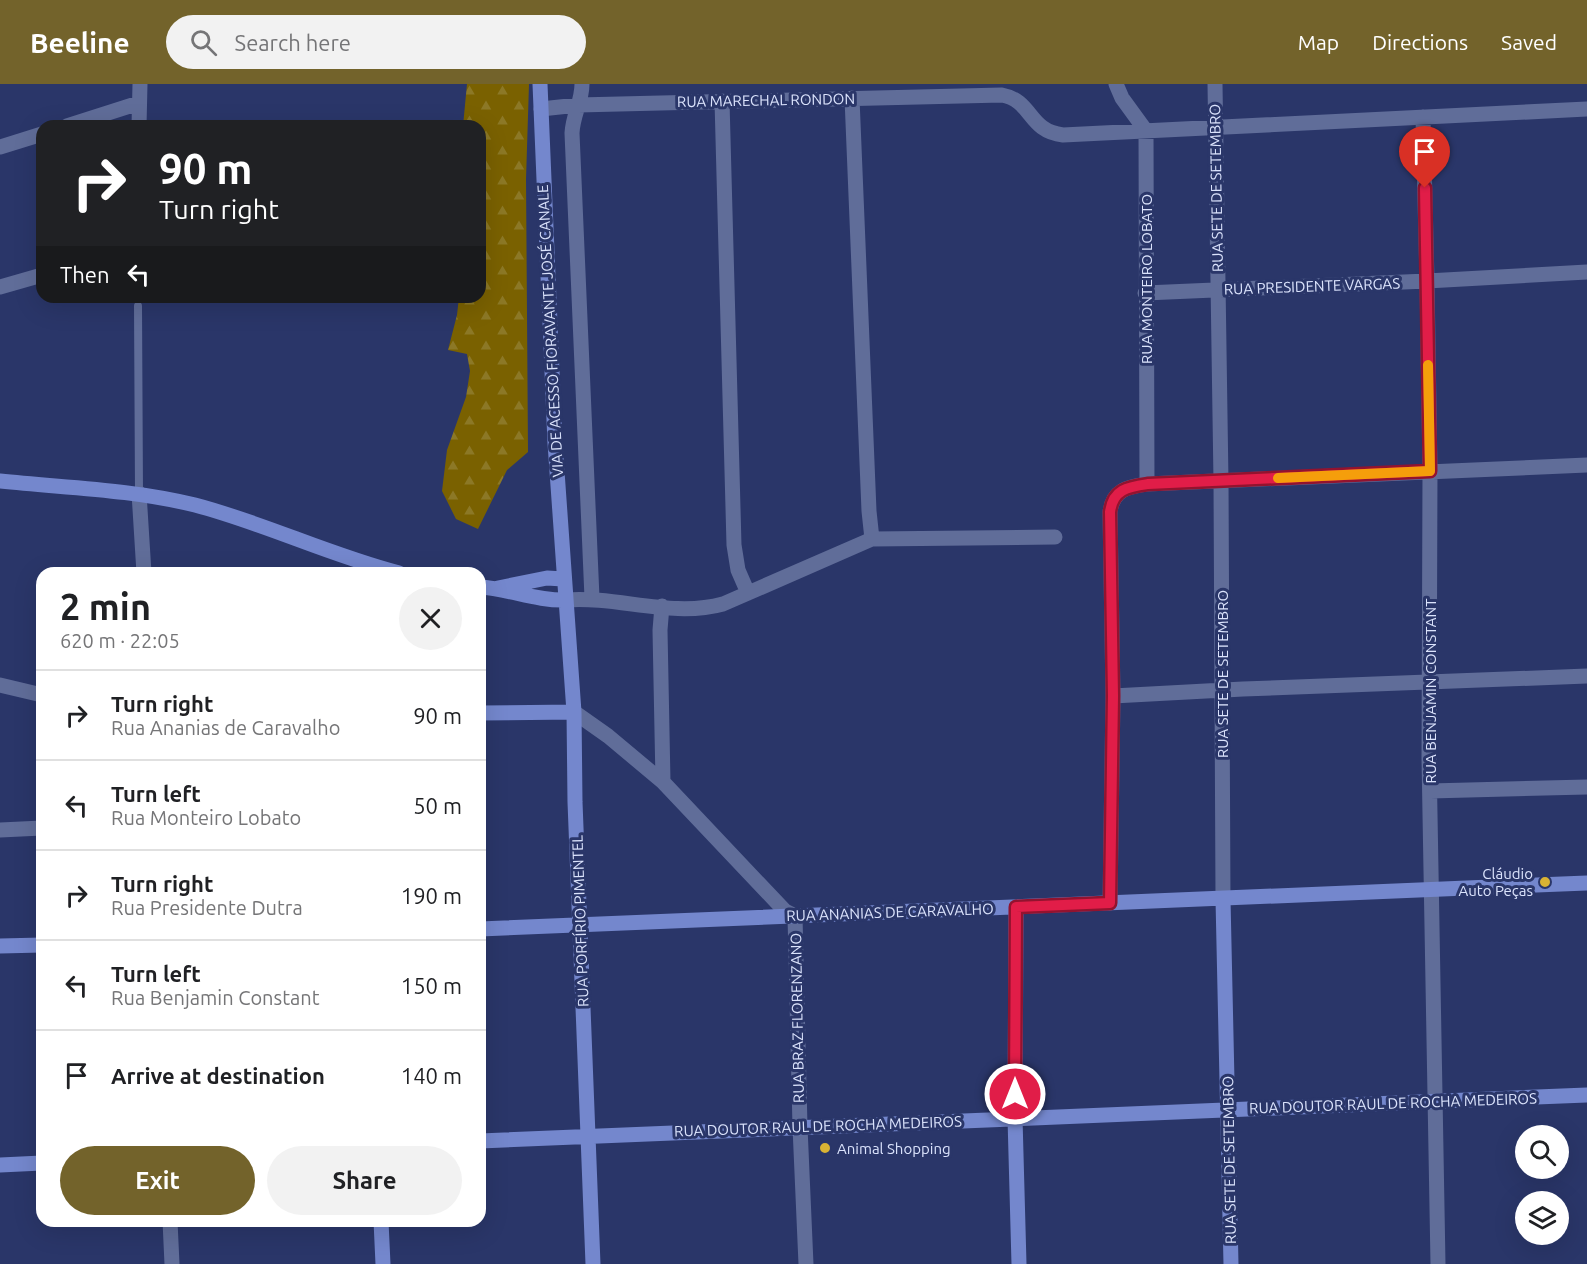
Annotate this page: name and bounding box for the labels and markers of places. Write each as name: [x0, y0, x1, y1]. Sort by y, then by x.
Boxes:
pin: [1399, 126, 1450, 188]
place label: Cláudio Auto Peças: [1459, 865, 1533, 899]
marker: Cláudio Auto Peças: [1538, 875, 1552, 889]
place label: Animal Shopping: [837, 1140, 951, 1157]
marker: Animal Shopping: [818, 1141, 832, 1155]

